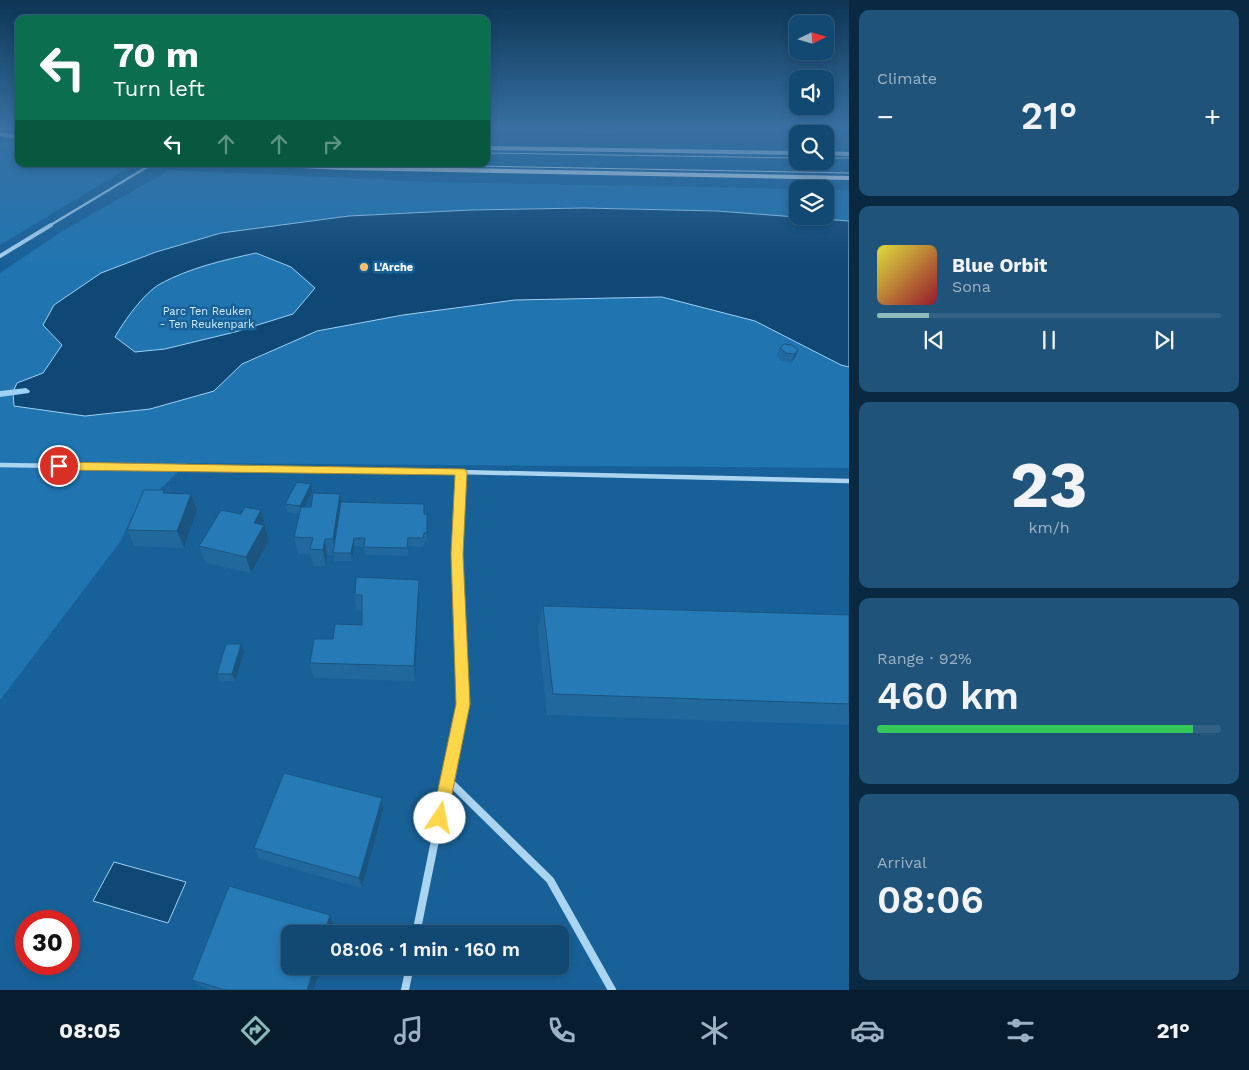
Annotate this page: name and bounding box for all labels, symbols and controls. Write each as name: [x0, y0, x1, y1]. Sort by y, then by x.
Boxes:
north arrow: [789, 15, 834, 60]
map controls: [789, 15, 834, 225]
text: 70 m: [113, 34, 199, 76]
icon: left: [30, 35, 95, 100]
text: Climate: [877, 69, 937, 88]
button: sound: [789, 70, 834, 115]
text: Turn left: [113, 76, 205, 101]
text: 21°: [1021, 94, 1077, 138]
text: −: [877, 100, 894, 133]
text: +: [1204, 100, 1221, 133]
button: search: [789, 125, 834, 170]
icon: left: [159, 130, 187, 158]
icon: ahead: [212, 130, 240, 158]
icon: ahead: [265, 130, 293, 158]
icon: right: [318, 130, 346, 158]
button: layers: [789, 180, 834, 225]
text: Blue Orbit: [952, 254, 1047, 277]
marker: L'Arche: [358, 261, 370, 273]
place label: L'Arche: [374, 261, 413, 274]
text: Sona: [952, 277, 991, 296]
park label: Parc Ten Reuken - Ten Reukenpark: [160, 305, 254, 331]
icon: previous: [920, 326, 948, 354]
icon: pause: [1035, 326, 1063, 354]
icon: next: [1150, 326, 1178, 354]
pin: [38, 445, 80, 487]
text: 23: [1010, 447, 1088, 523]
icon: arrive: [45, 452, 73, 480]
text: km/h: [1028, 518, 1070, 537]
text: Range · 92%: [877, 649, 972, 668]
text: 460 km: [877, 674, 1019, 718]
position arrow: [413, 791, 465, 843]
text: Arrival: [877, 853, 927, 872]
text: 08:06: [877, 878, 984, 922]
speed limit sign: 30: [15, 910, 80, 975]
text: 08:06 · 1 min · 160 m: [330, 938, 520, 961]
icon: directions: [238, 1013, 273, 1048]
icon: music: [391, 1013, 426, 1048]
icon: phone: [544, 1013, 579, 1048]
icon: climate: [697, 1013, 732, 1048]
icon: car: [850, 1013, 885, 1048]
icon: filters: [1003, 1013, 1038, 1048]
text: 08:05: [59, 1018, 120, 1043]
text: 21°: [1156, 1018, 1190, 1043]

